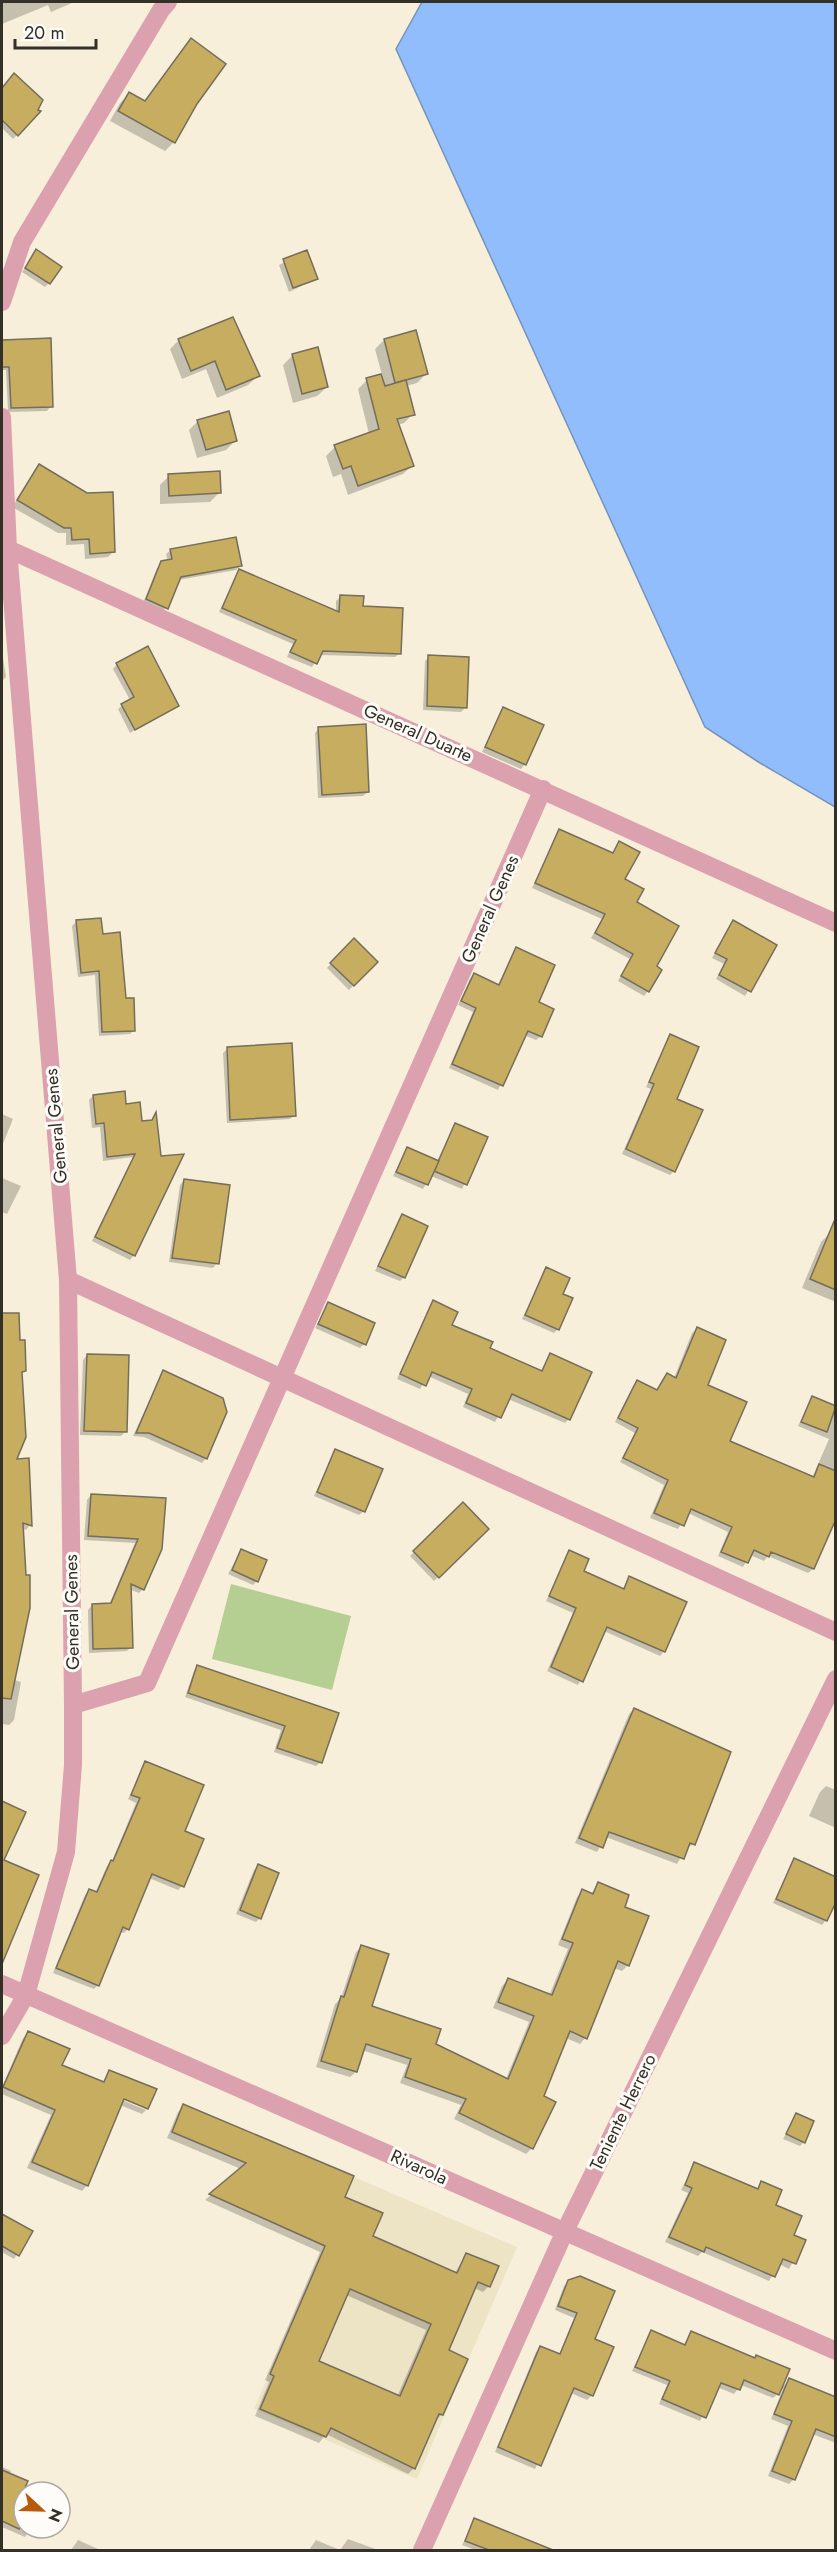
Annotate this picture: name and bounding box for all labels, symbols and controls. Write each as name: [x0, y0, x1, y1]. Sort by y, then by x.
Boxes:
scale bar: [15, 12, 96, 50]
text: 20 m: [24, 20, 64, 46]
street label: General Duarte: [360, 697, 476, 769]
street label: General Genes: [455, 851, 525, 967]
street label: General Genes: [38, 1067, 74, 1185]
street label: General Genes: [58, 1554, 86, 1670]
street label: Teniente Herrero: [583, 2049, 663, 2175]
street label: Rivarola: [386, 2143, 452, 2191]
north arrow: [12, 2480, 72, 2540]
text: N: [42, 2505, 68, 2526]

